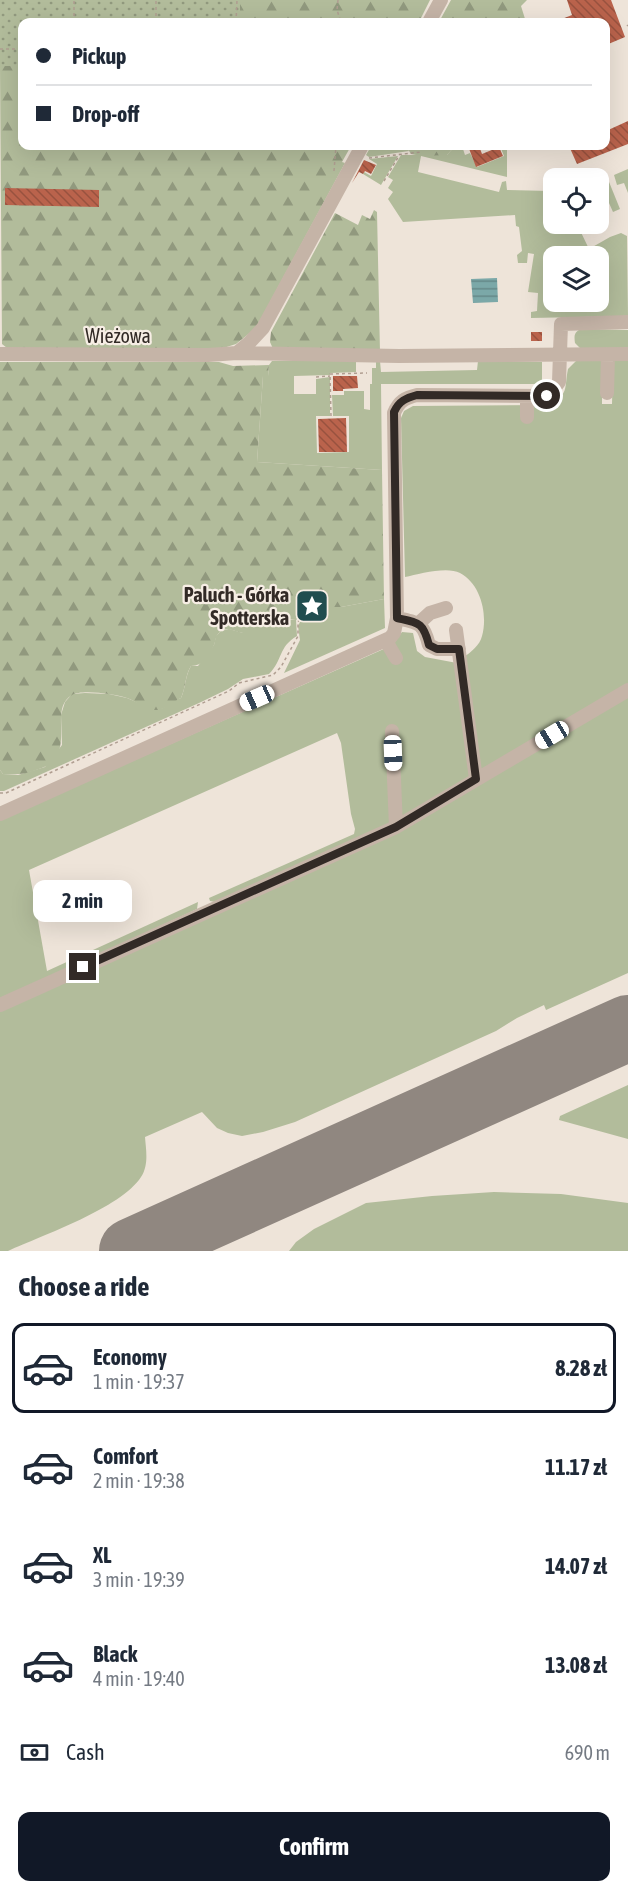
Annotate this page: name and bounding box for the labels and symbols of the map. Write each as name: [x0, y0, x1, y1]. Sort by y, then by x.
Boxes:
street label: Wieżowa: [85, 324, 151, 347]
route start: [533, 382, 560, 409]
place label: Paluch - Górka Spotterska: [184, 583, 289, 629]
place icon: Paluch - Górka Spotterska: [294, 588, 330, 624]
car: [237, 682, 277, 714]
car: [532, 718, 572, 752]
car: [383, 735, 403, 771]
callout: 2 min: [34, 880, 132, 922]
route end: [69, 953, 96, 980]

